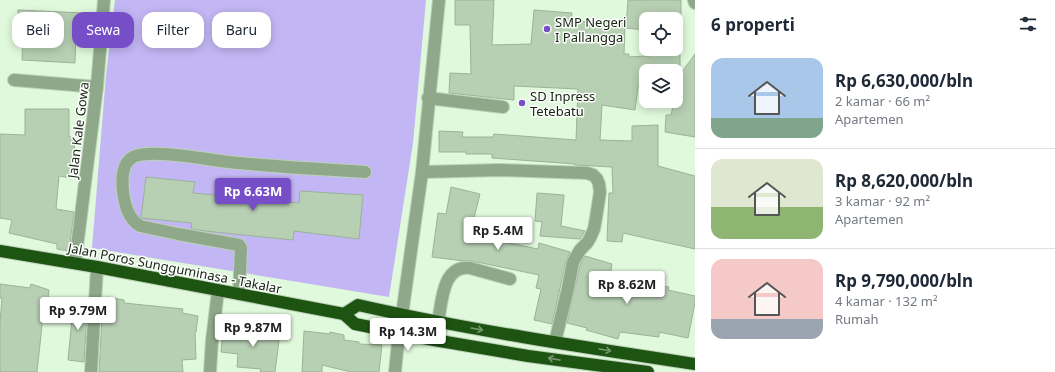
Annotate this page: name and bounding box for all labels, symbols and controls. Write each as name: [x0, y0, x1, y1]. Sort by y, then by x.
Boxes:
chip: Beli: [12, 12, 64, 48]
chip: Sewa: [72, 12, 134, 48]
chip: Filter: [142, 12, 204, 48]
chip: Baru: [212, 12, 271, 48]
map controls: [639, 12, 683, 108]
button: locate: [639, 12, 683, 56]
place label: SMP Negeri I Pallangga: [555, 13, 626, 46]
text: 6 properti: [711, 13, 795, 36]
icon: filters: [1017, 13, 1039, 35]
marker: SMP Negeri I Pallangga: [542, 24, 552, 34]
button: layers: [639, 64, 683, 108]
text: Rp 6,630,000/bln: [835, 69, 973, 92]
icon: home: [743, 74, 791, 122]
street label: Jalan Kale Gowa: [63, 81, 93, 181]
place label: SD Inpress Tetebatu: [530, 87, 595, 120]
text: 2 kamar · 66 m²: [835, 92, 930, 110]
marker: SD Inpress Tetebatu: [517, 98, 527, 108]
text: Apartemen: [835, 110, 904, 128]
text: Rp 8,620,000/bln: [835, 169, 973, 192]
icon: home: [743, 175, 791, 223]
pin: Rp 6.63M: [212, 178, 294, 212]
text: Rp 6.63M: [224, 182, 282, 200]
text: 3 kamar · 92 m²: [835, 192, 930, 210]
text: Apartemen: [835, 210, 904, 228]
pin: Rp 5.4M: [461, 217, 535, 251]
text: Rp 5.4M: [473, 221, 523, 239]
street label: Jalan Poros Sungguminasa - Takalar: [65, 238, 284, 298]
text: Rp 9,790,000/bln: [835, 269, 973, 292]
pin: Rp 8.62M: [586, 271, 668, 305]
text: Rp 8.62M: [598, 275, 656, 293]
icon: home: [743, 275, 791, 323]
text: 4 kamar · 132 m²: [835, 292, 938, 310]
pin: Rp 9.79M: [37, 297, 119, 331]
text: Rp 9.79M: [49, 301, 107, 319]
text: Rumah: [835, 310, 879, 328]
pin: Rp 9.87M: [212, 314, 294, 348]
text: Rp 9.87M: [224, 318, 282, 336]
pin: Rp 14.3M: [367, 318, 449, 352]
text: Rp 14.3M: [379, 322, 437, 340]
one-way arrow: [470, 325, 483, 333]
one-way arrow: [598, 346, 611, 354]
one-way arrow: [547, 355, 560, 363]

